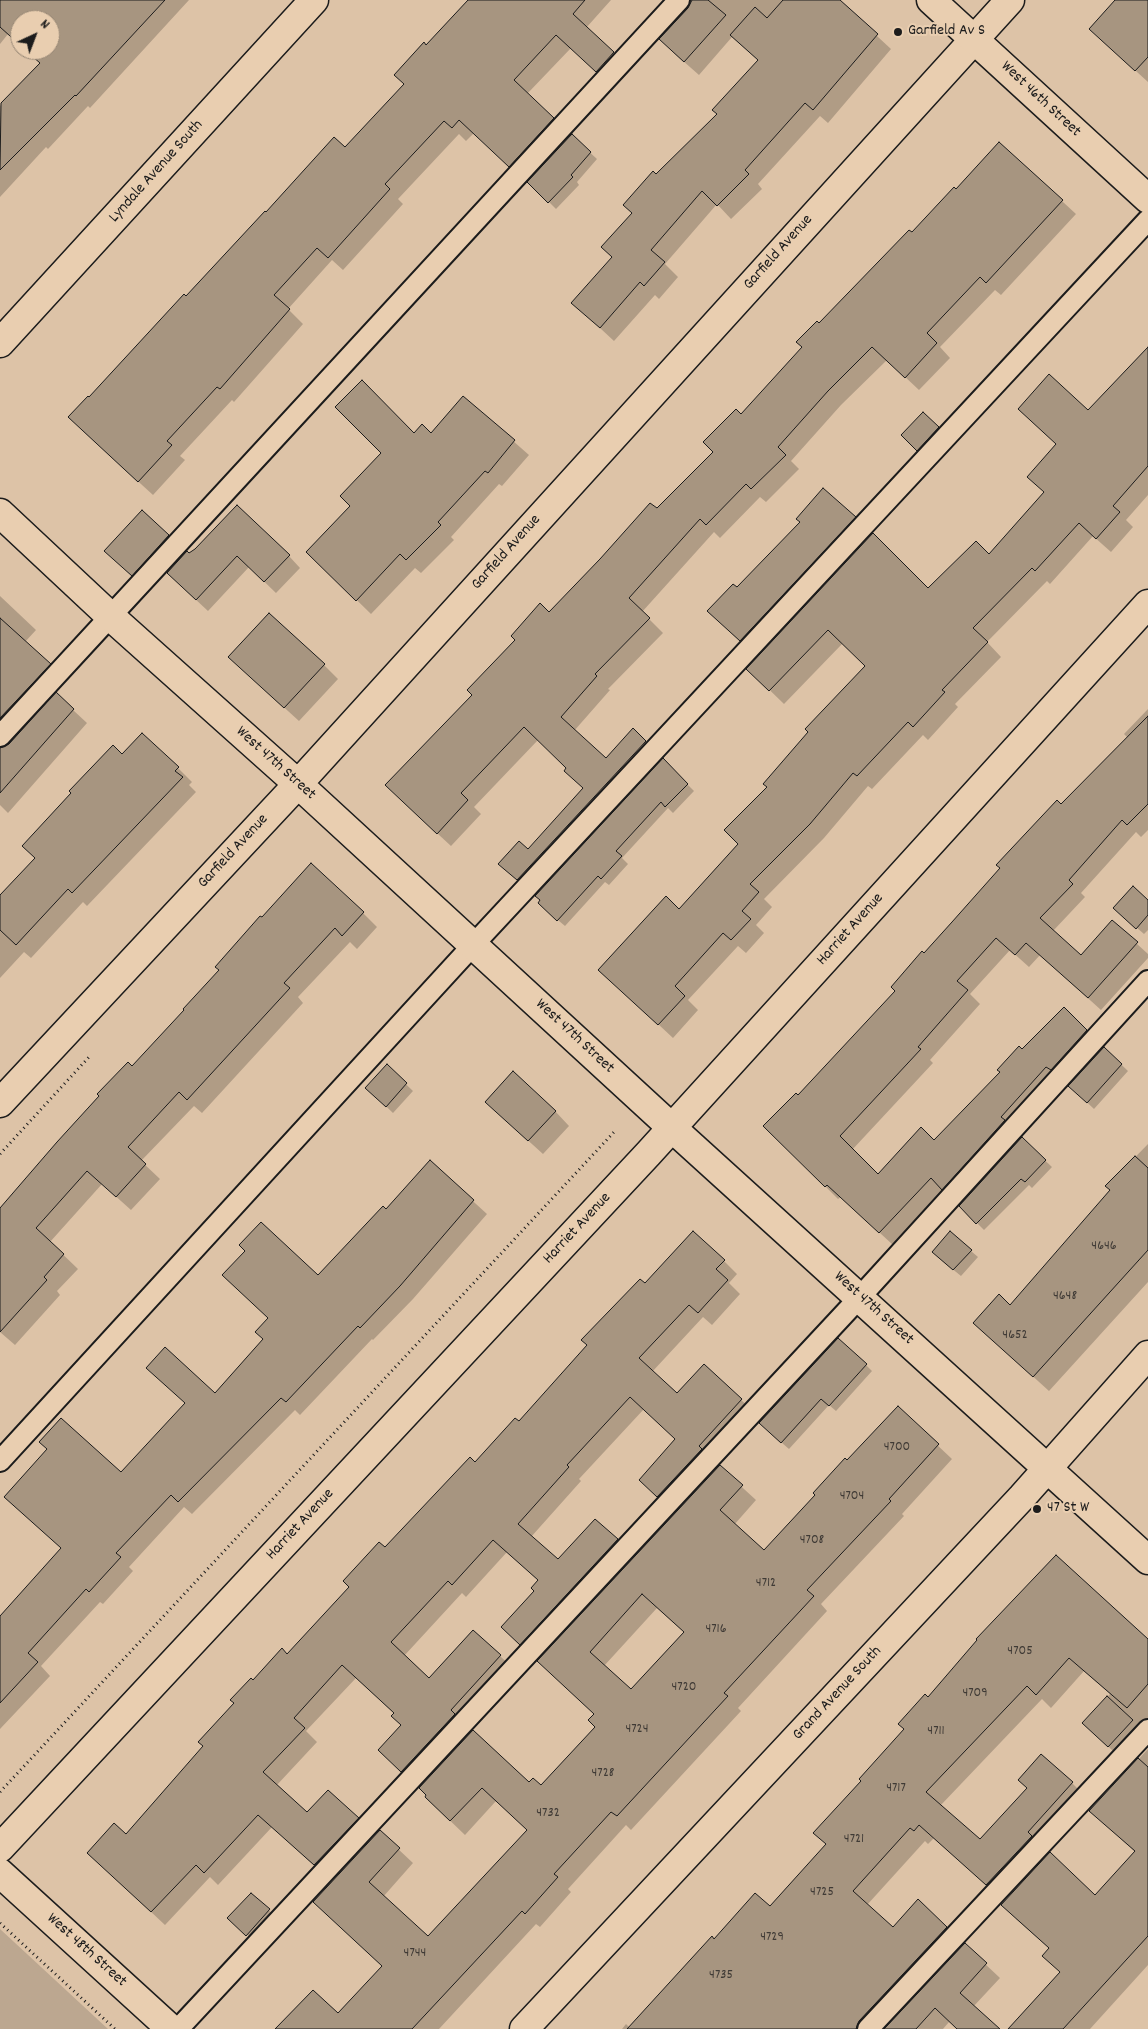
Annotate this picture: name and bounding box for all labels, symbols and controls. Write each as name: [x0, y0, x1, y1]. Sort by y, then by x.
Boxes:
north arrow: [10, 10, 60, 60]
text: N: [35, 15, 54, 34]
place label: Garfield Av S: [908, 22, 985, 42]
marker: Garfield Av S: [892, 26, 904, 38]
street label: West 46th Street: [996, 58, 1084, 142]
street label: Lyndale Avenue South: [106, 117, 208, 227]
street label: Garfield Avenue: [740, 211, 818, 295]
street label: Garfield Avenue: [468, 511, 546, 595]
street label: West 47th Street: [231, 723, 319, 805]
street label: Garfield Avenue: [195, 811, 273, 893]
street label: Harriet Avenue: [813, 890, 889, 970]
street label: West 47th Street: [530, 996, 618, 1078]
street label: Harriet Avenue: [540, 1189, 616, 1269]
house number: 4646: [1091, 1239, 1117, 1255]
street label: West 47th Street: [829, 1268, 917, 1350]
house number: 4648: [1053, 1289, 1077, 1305]
house number: 4652: [1002, 1328, 1028, 1344]
house number: 4700: [884, 1440, 910, 1456]
street label: Harriet Avenue: [263, 1485, 339, 1565]
house number: 4704: [840, 1489, 864, 1505]
place label: 47 St W: [1047, 1499, 1089, 1519]
marker: 47 St W: [1031, 1503, 1043, 1515]
house number: 4708: [800, 1533, 824, 1549]
house number: 4712: [756, 1576, 776, 1592]
house number: 4716: [705, 1622, 727, 1638]
street label: Grand Avenue South: [789, 1643, 887, 1745]
house number: 4705: [1007, 1644, 1033, 1660]
house number: 4720: [672, 1680, 696, 1696]
house number: 4709: [962, 1686, 988, 1702]
house number: 4724: [625, 1722, 649, 1738]
house number: 4711: [927, 1724, 945, 1740]
house number: 4728: [592, 1766, 614, 1782]
house number: 4717: [886, 1781, 906, 1797]
house number: 4732: [536, 1806, 560, 1822]
house number: 4721: [844, 1832, 864, 1848]
house number: 4725: [810, 1885, 834, 1901]
street label: West 48th Street: [42, 1910, 130, 1992]
house number: 4729: [760, 1930, 784, 1946]
house number: 4744: [404, 1946, 426, 1962]
house number: 4735: [709, 1968, 733, 1984]

